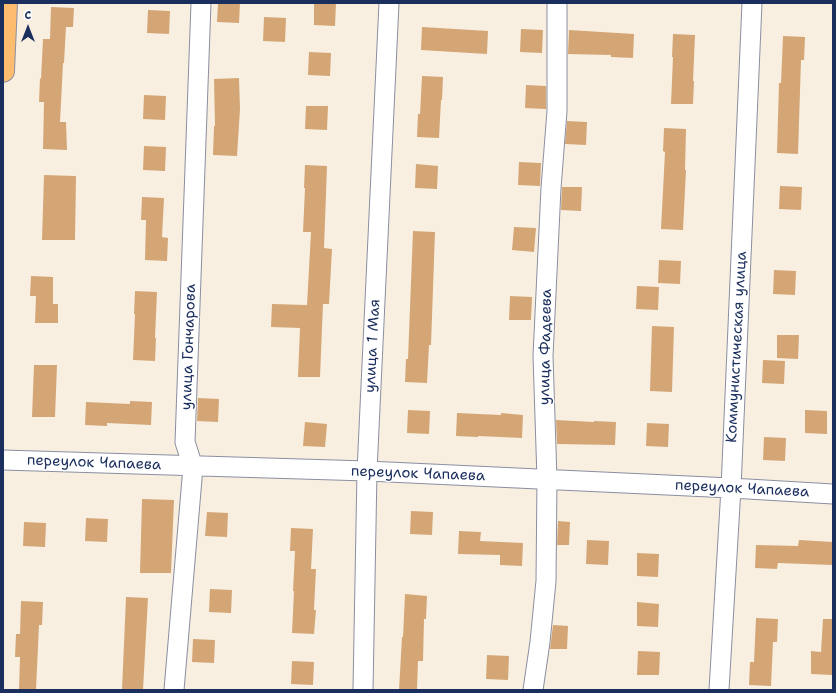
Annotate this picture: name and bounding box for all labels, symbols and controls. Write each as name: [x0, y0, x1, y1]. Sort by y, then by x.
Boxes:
north arrow: [8, 8, 48, 48]
text: С: [25, 8, 31, 23]
street label: Коммунистическая улица: [723, 251, 751, 443]
street label: улица Гончарова: [178, 284, 200, 410]
street label: улица Фадеева: [536, 289, 556, 405]
street label: улица 1 Мая: [362, 299, 384, 393]
street label: переулок Чапаева: [26, 452, 162, 474]
street label: переулок Чапаева: [350, 463, 486, 485]
street label: переулок Чапаева: [674, 476, 810, 502]

